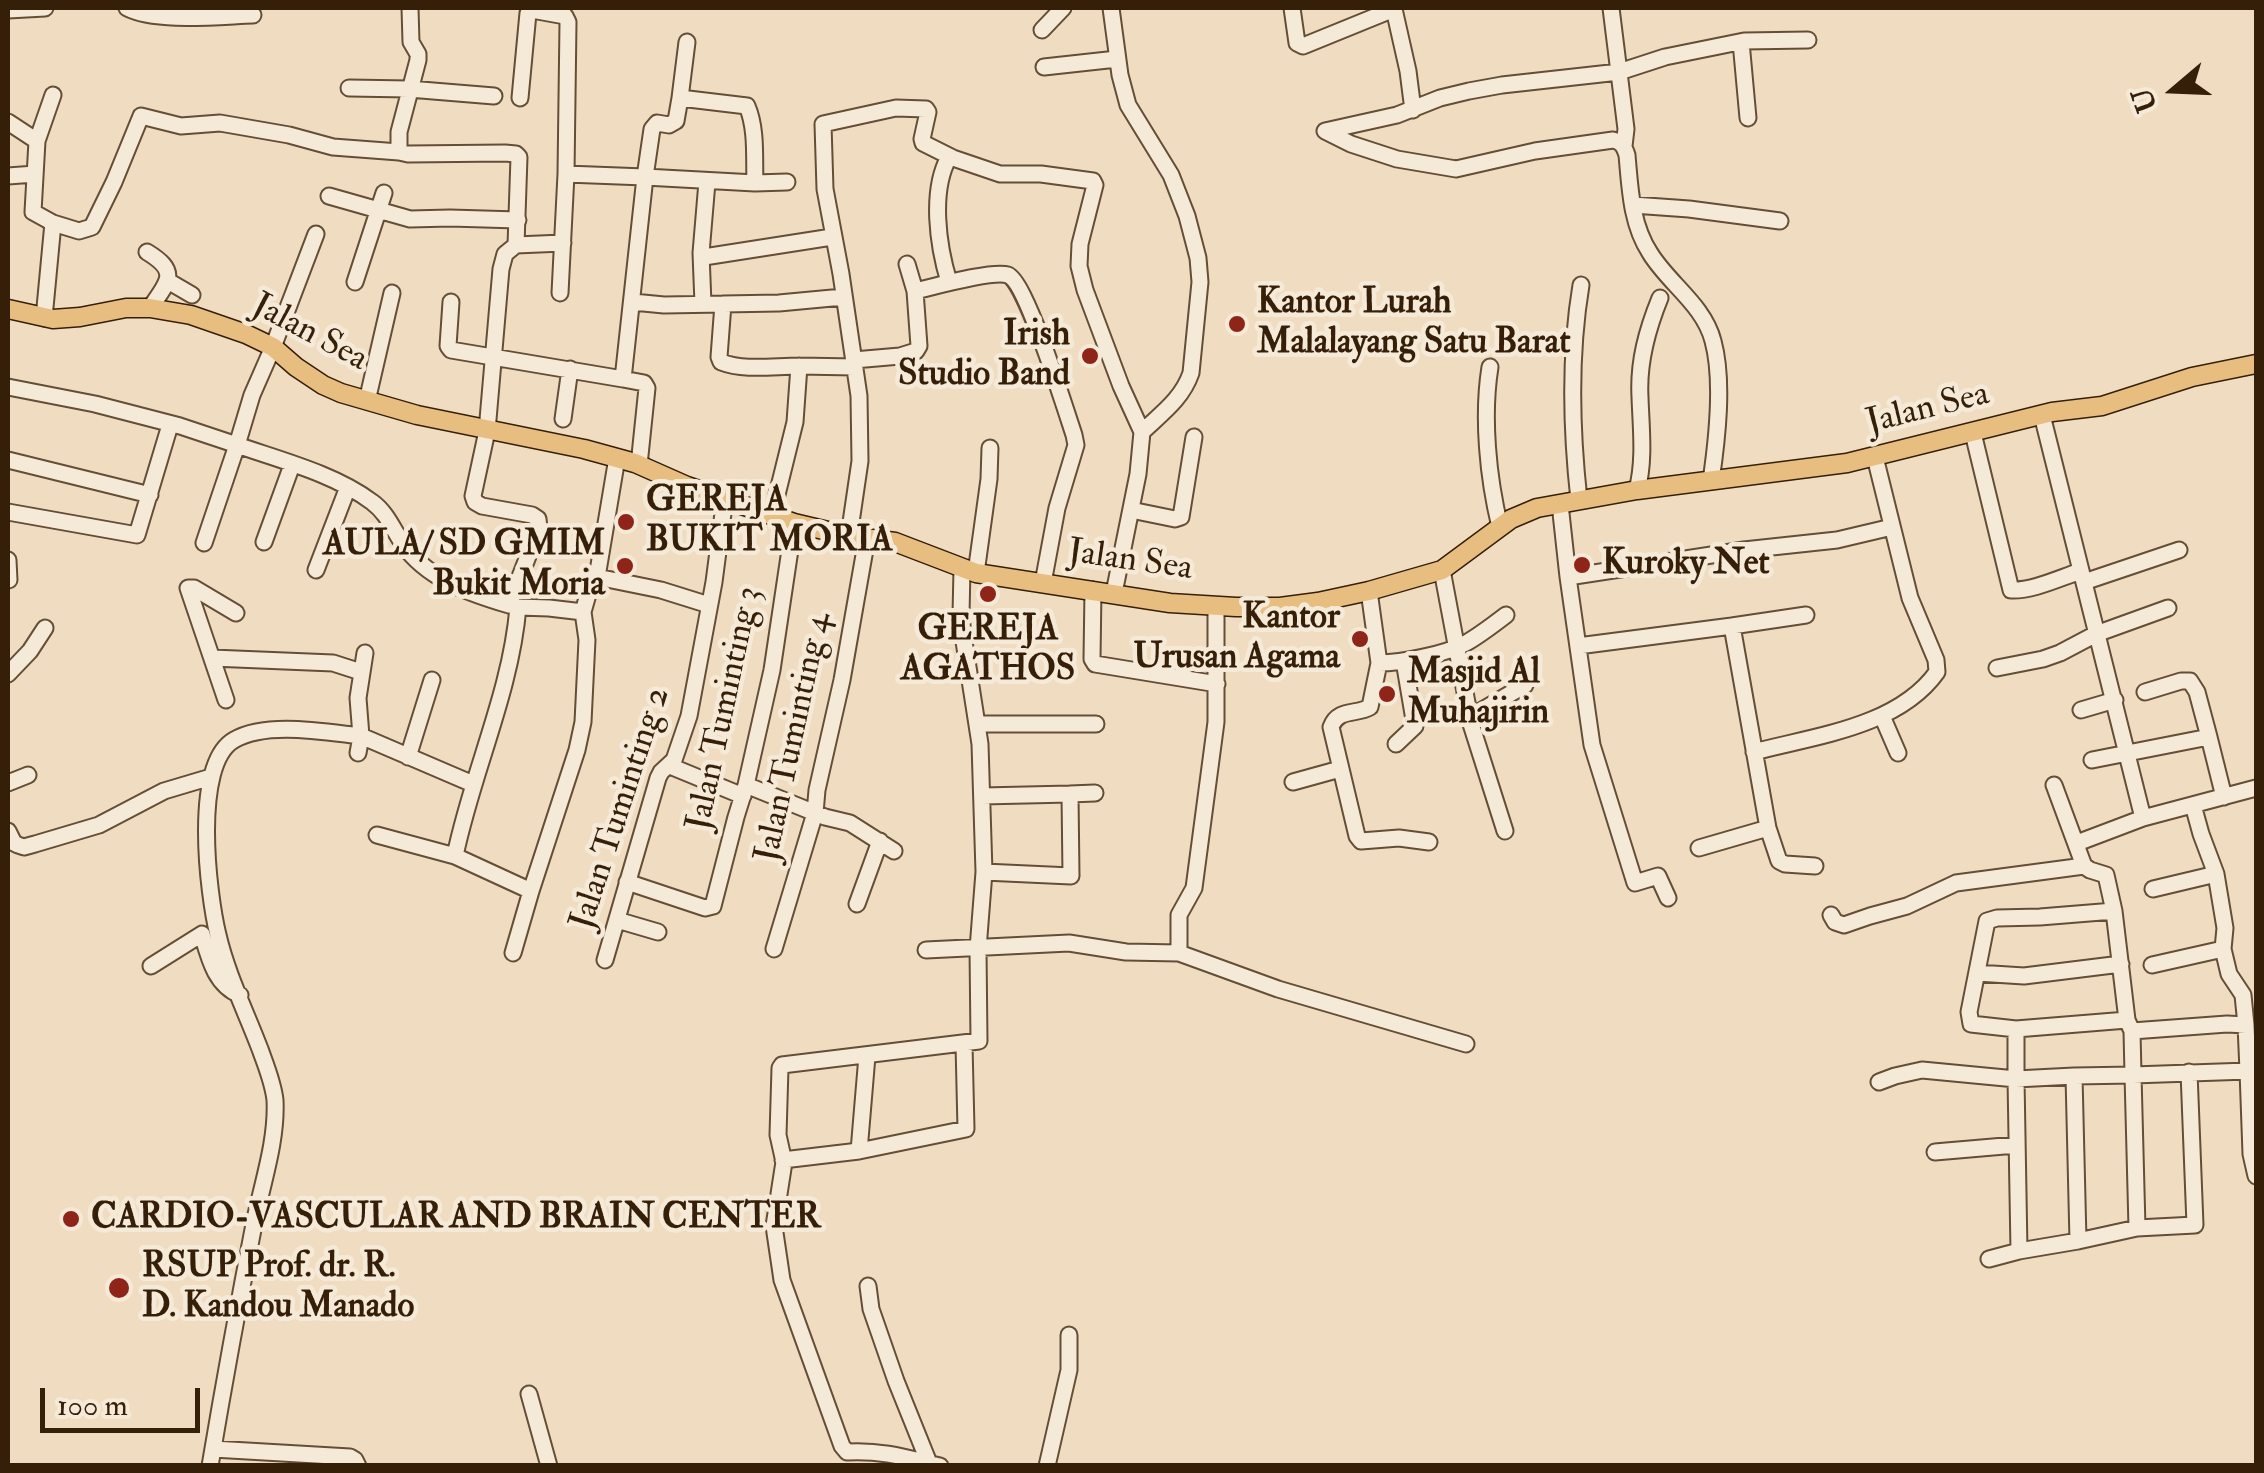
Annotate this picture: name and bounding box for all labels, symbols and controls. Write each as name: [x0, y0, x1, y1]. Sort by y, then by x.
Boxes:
north arrow: [2124, 40, 2224, 140]
text: U: [2125, 83, 2166, 117]
place label: Kantor Lurah Malalayang Satu Barat: [1257, 283, 1571, 365]
street label: Jalan Sea: [244, 286, 374, 382]
marker: Kantor Lurah Malalayang Satu Barat: [1226, 313, 1248, 335]
place label: Irish Studio Band: [898, 315, 1070, 397]
marker: Irish Studio Band: [1079, 345, 1101, 367]
street label: Jalan Sea: [1862, 374, 1994, 446]
place label: GEREJA BUKIT MORIA: [646, 481, 893, 563]
marker: GEREJA BUKIT MORIA: [615, 511, 637, 533]
place label: AULA/ SD GMIM Bukit Moria: [323, 525, 605, 607]
street label: Jalan Sea: [1065, 533, 1195, 591]
place label: Kuroky Net: [1602, 544, 1770, 586]
marker: Kuroky Net: [1571, 554, 1593, 576]
marker: AULA/ SD GMIM Bukit Moria: [614, 555, 636, 577]
street label: Jalan Tuminting 3: [680, 583, 772, 835]
marker: GEREJA AGATHOS: [977, 583, 999, 605]
place label: Kantor Urusan Agama: [1133, 598, 1340, 680]
street label: Jalan Tuminting 4: [748, 610, 842, 866]
place label: GEREJA AGATHOS: [901, 610, 1075, 692]
marker: Kantor Urusan Agama: [1349, 628, 1371, 650]
place label: Masjid Al Muhajirin: [1407, 653, 1549, 735]
street label: Jalan Tuminting 2: [563, 682, 681, 936]
marker: Masjid Al Muhajirin: [1376, 683, 1398, 705]
place label: CARDIO-VASCULAR AND BRAIN CENTER: [91, 1198, 821, 1240]
marker: CARDIO-VASCULAR AND BRAIN CENTER: [60, 1208, 82, 1230]
place label: RSUP Prof. dr. R. D. Kandou Manado: [142, 1247, 414, 1329]
marker: RSUP Prof. dr. R. D. Kandou Manado: [106, 1275, 132, 1301]
scale bar: [45, 1368, 205, 1430]
text: 100 m: [57, 1387, 128, 1424]

